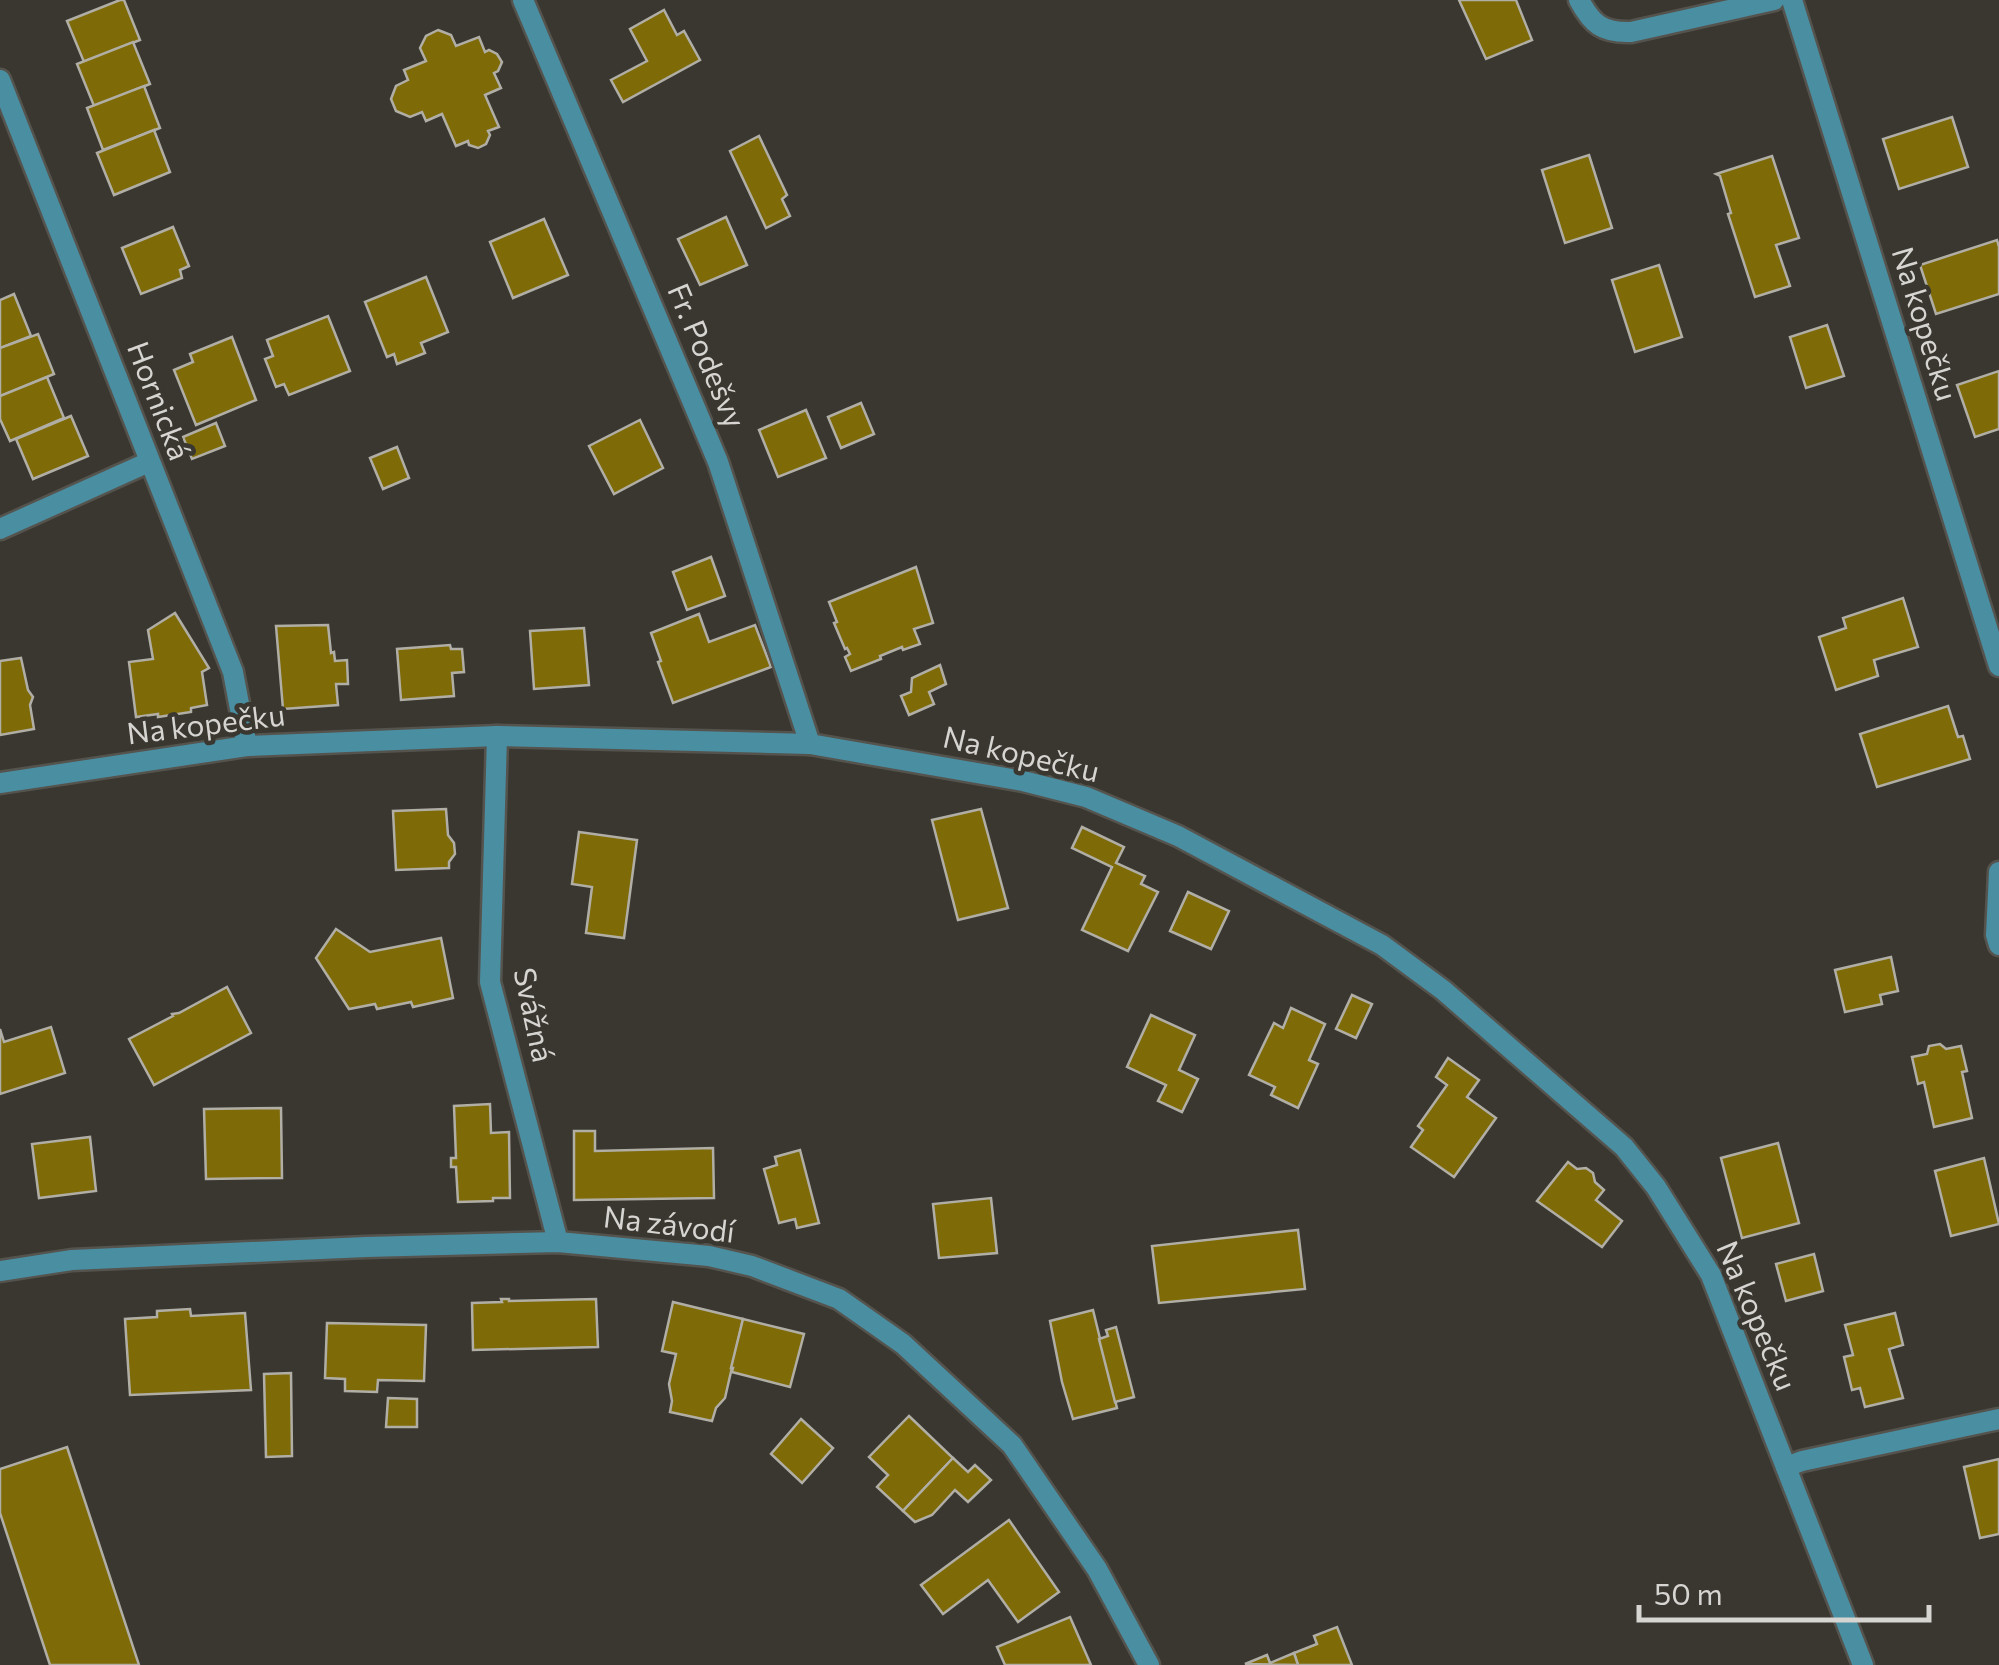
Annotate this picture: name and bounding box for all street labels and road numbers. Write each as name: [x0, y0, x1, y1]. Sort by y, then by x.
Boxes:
street label: Na kopečku: [1885, 242, 1967, 405]
street label: Fr. Podešvy: [661, 277, 755, 433]
street label: Hornická: [121, 336, 200, 465]
street label: Na kopečku: [125, 694, 287, 751]
street label: Na kopečku: [940, 717, 1103, 788]
street label: Svážná: [507, 964, 563, 1065]
street label: Na závodí: [602, 1196, 738, 1249]
street label: Na kopečku: [1710, 1235, 1806, 1395]

